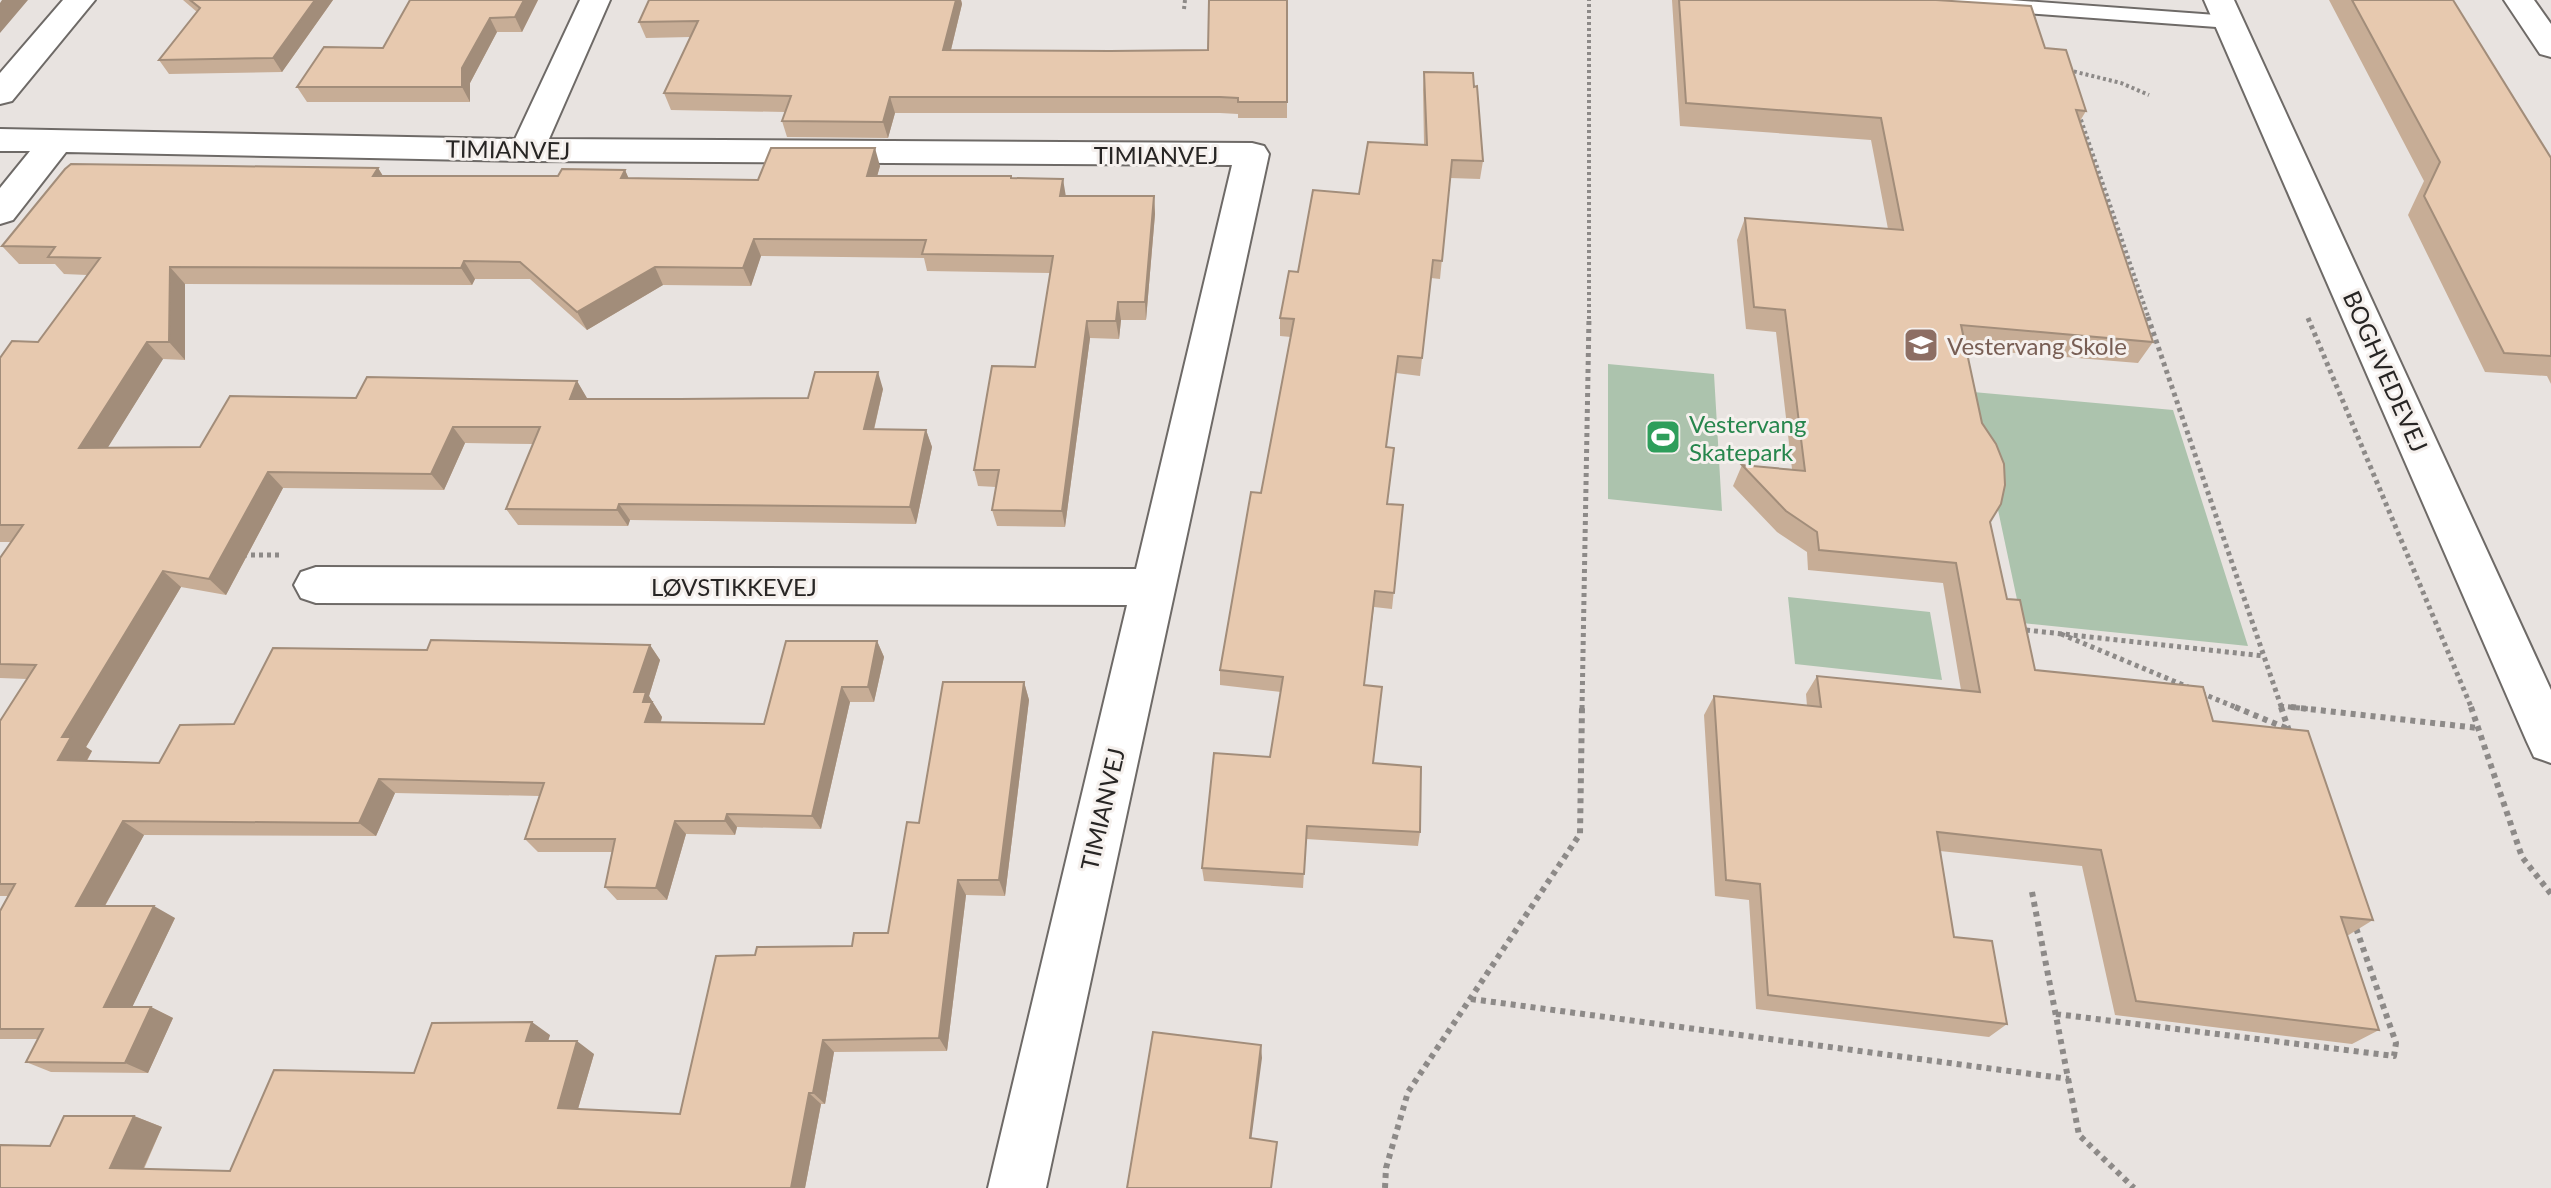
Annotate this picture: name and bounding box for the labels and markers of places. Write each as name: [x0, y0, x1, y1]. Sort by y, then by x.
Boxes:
school or university icon: Vestervang Skole: [1902, 326, 1940, 364]
place label: Vestervang Skole: [1947, 331, 2127, 360]
place label: Vestervang Skatepark: [1689, 409, 1806, 466]
sports icon: Vestervang Skatepark: [1644, 418, 1682, 456]

